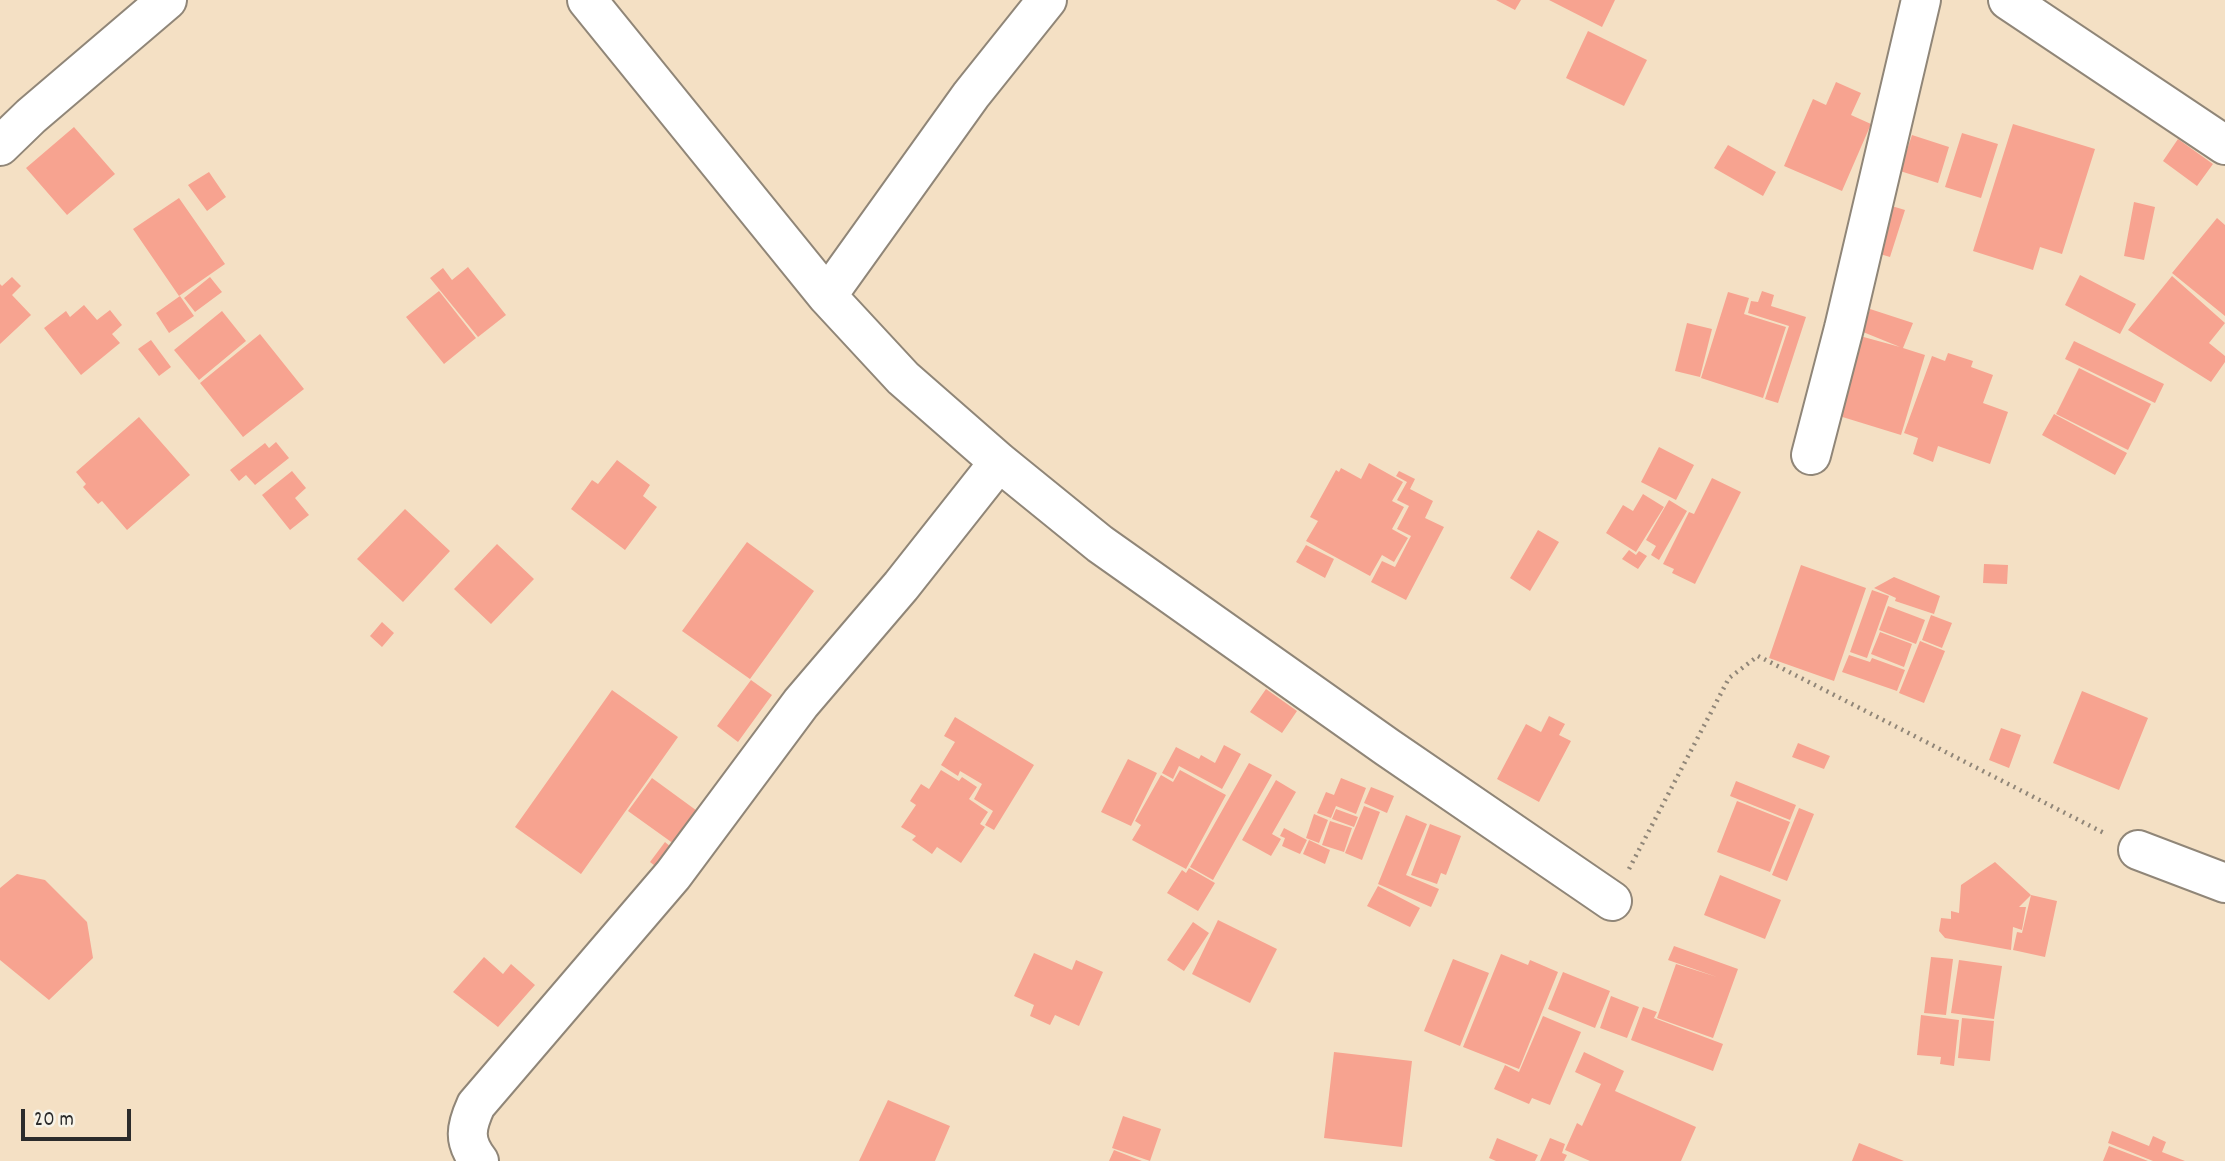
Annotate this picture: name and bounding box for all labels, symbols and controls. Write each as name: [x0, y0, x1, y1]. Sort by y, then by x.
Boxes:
scale bar: [24, 1094, 135, 1138]
text: 20 m: [34, 1106, 74, 1136]

